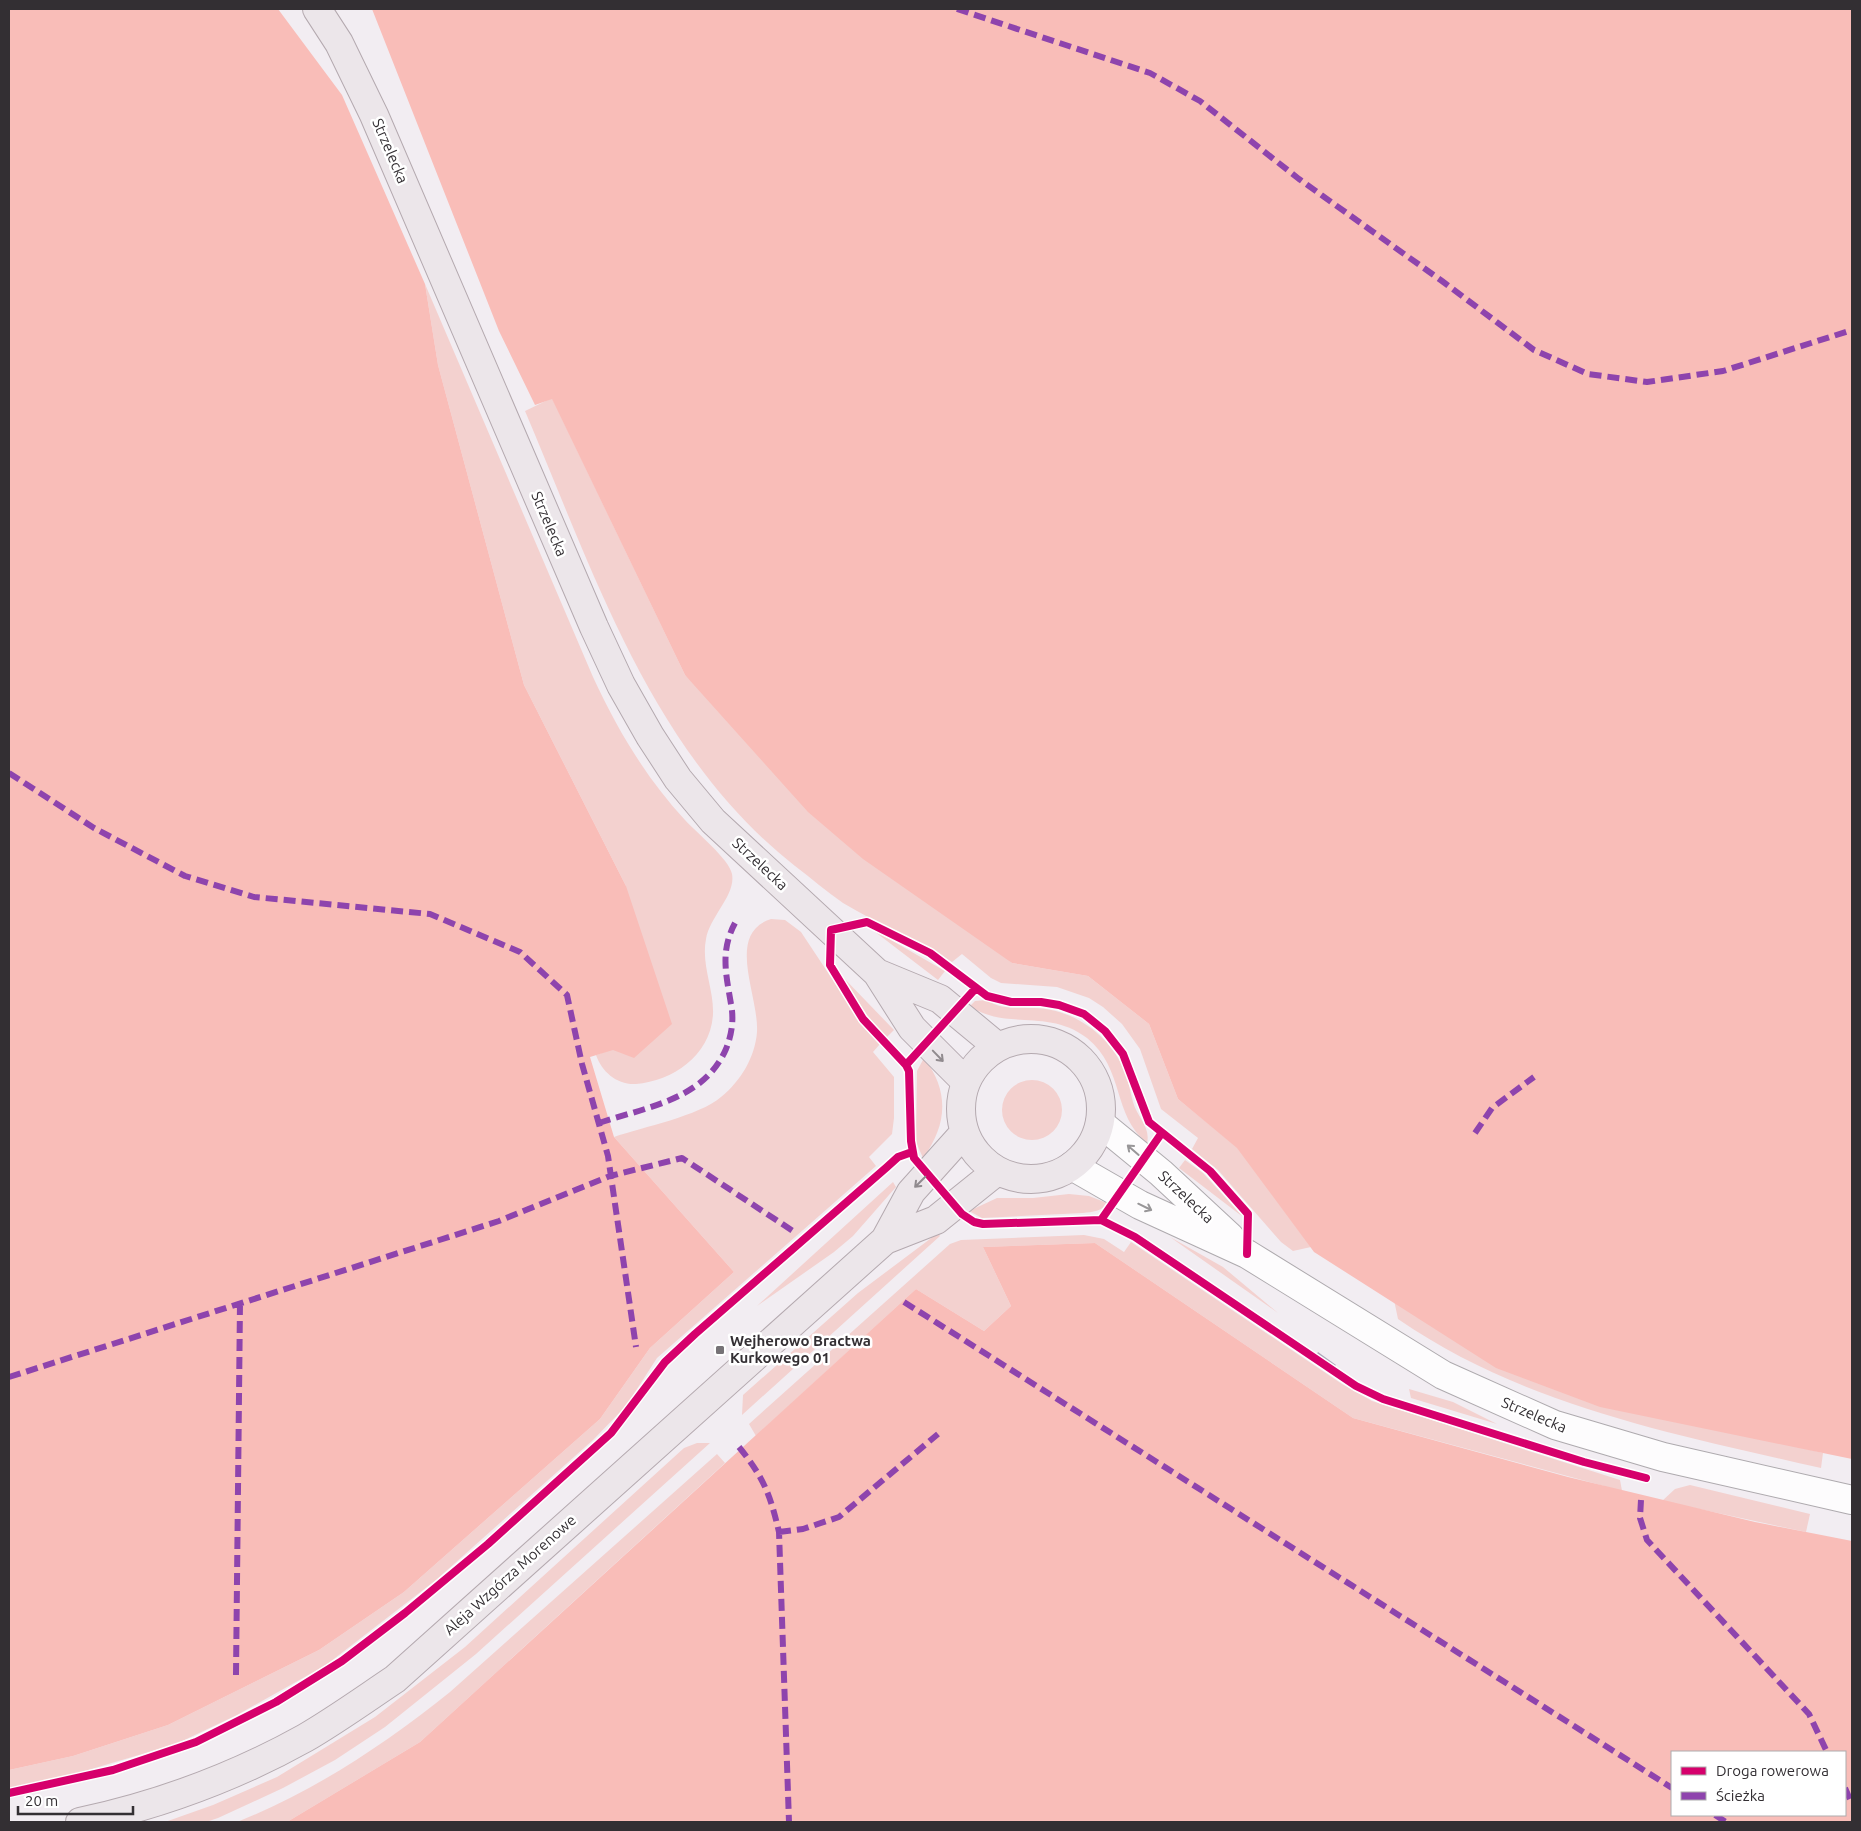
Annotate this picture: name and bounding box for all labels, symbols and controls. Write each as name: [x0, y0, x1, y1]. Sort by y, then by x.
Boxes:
street label: Strzelecka: [369, 116, 412, 186]
street label: Strzelecka: [528, 489, 571, 559]
street label: Strzelecka: [729, 834, 791, 893]
one-way arrow: [932, 1049, 944, 1062]
one-way arrow: [1127, 1145, 1140, 1156]
street label: Strzelecka: [1155, 1167, 1217, 1226]
one-way arrow: [914, 1176, 926, 1189]
one-way arrow: [1137, 1203, 1152, 1212]
place label: Wejherowo Bractwa Kurkowego 01: [730, 1332, 871, 1366]
marker: Wejherowo Bractwa Kurkowego 01: [714, 1344, 726, 1356]
street label: Strzelecka: [1499, 1393, 1569, 1436]
street label: Aleja Wzgórza Morenowe: [440, 1511, 579, 1638]
legend: [1671, 1751, 1846, 1816]
text: Droga rowerowa: [1716, 1762, 1829, 1779]
scale bar: [18, 1784, 132, 1816]
text: Ścieżka: [1716, 1787, 1765, 1804]
text: 20 m: [25, 1792, 58, 1809]

